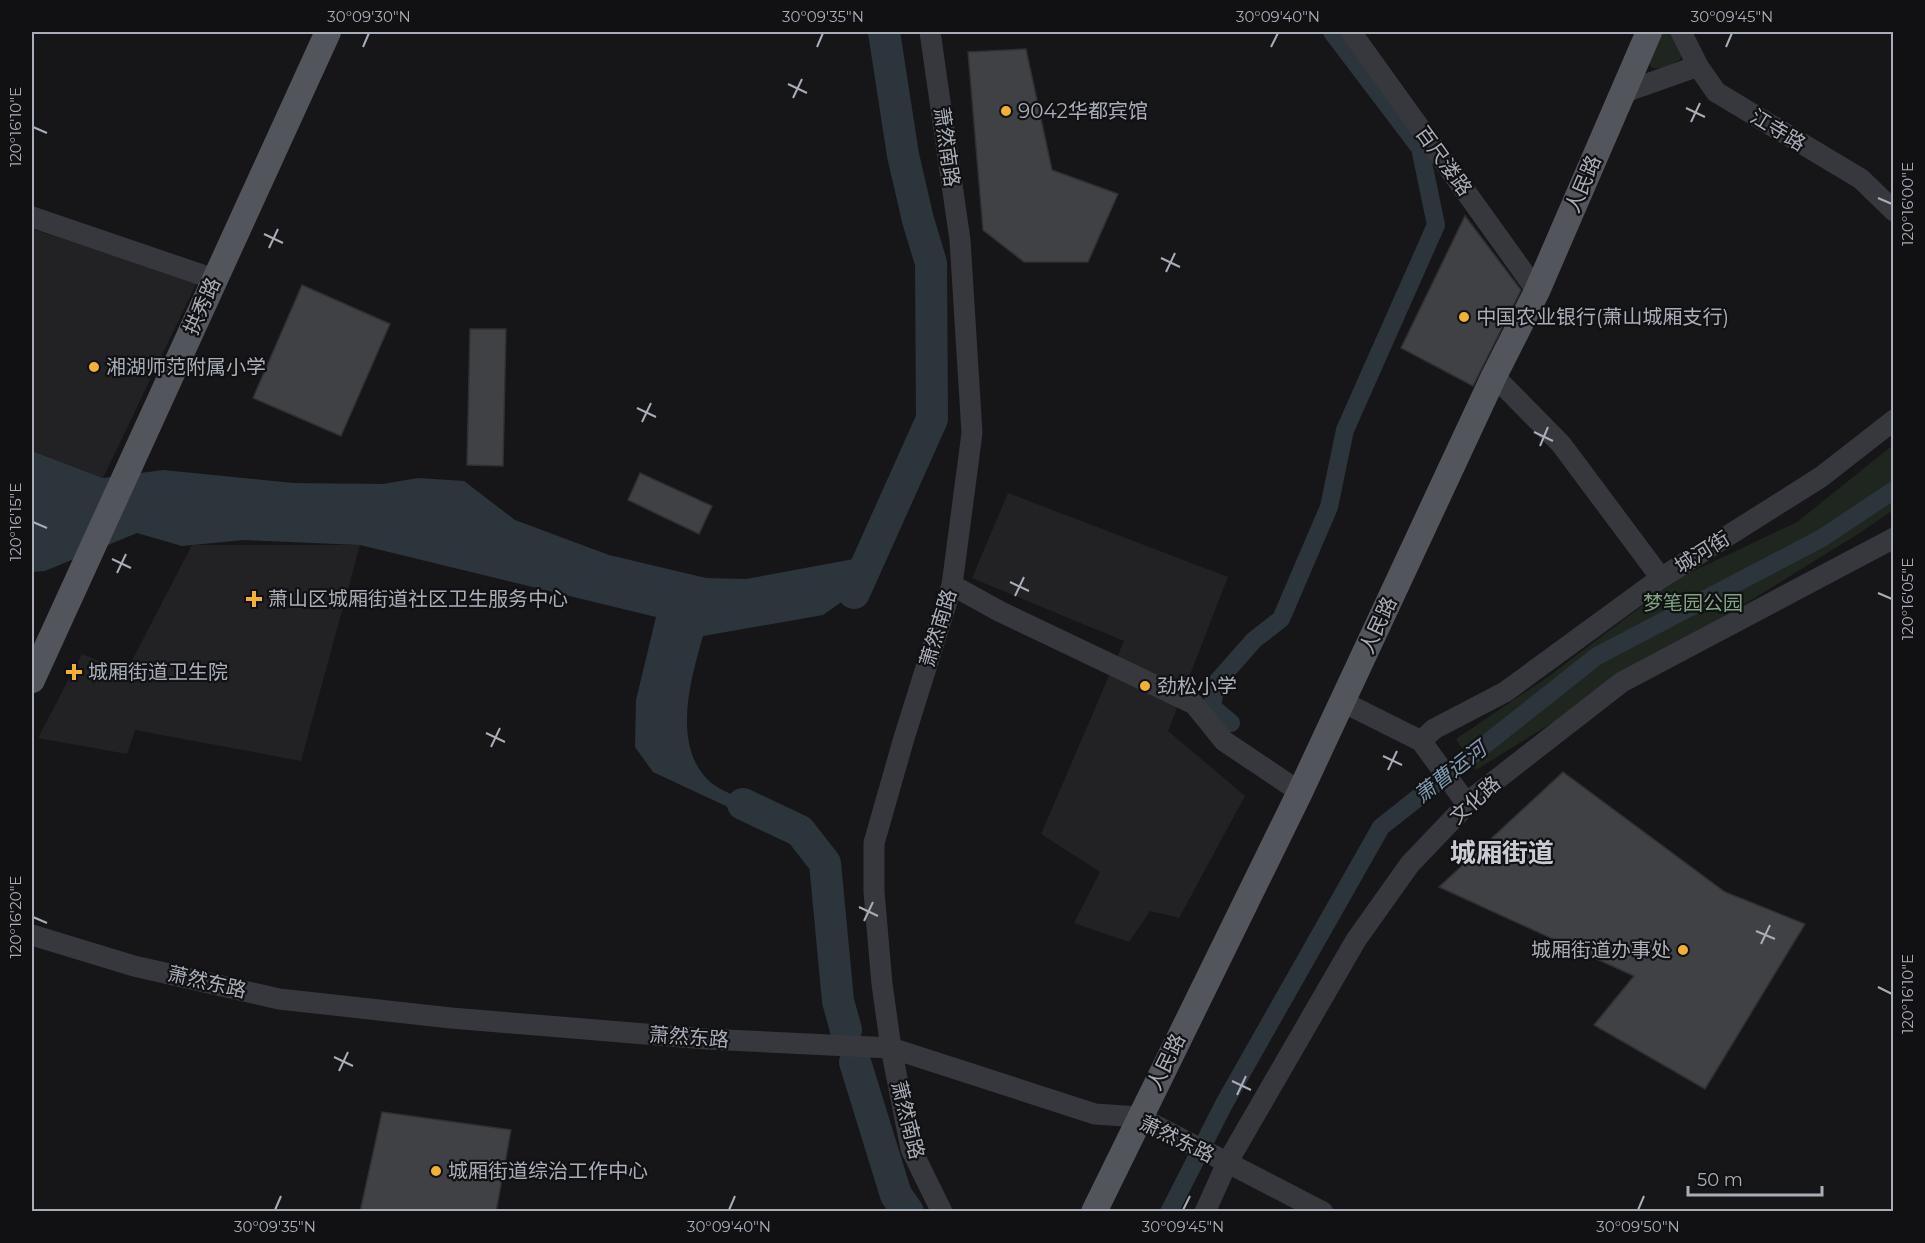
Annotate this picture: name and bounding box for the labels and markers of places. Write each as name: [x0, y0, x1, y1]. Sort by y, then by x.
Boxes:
place label: 9042华都宾馆: [1018, 99, 1148, 123]
marker: 9042华都宾馆: [999, 104, 1013, 118]
place label: 中国农业银行(萧山城厢支行): [1476, 305, 1729, 329]
marker: 中国农业银行(萧山城厢支行): [1457, 310, 1471, 324]
place label: 湘湖师范附属小学: [106, 355, 266, 379]
marker: 湘湖师范附属小学: [87, 360, 101, 374]
place label: 萧山区城厢街道社区卫生服务中心: [268, 587, 568, 611]
marker: 萧山区城厢街道社区卫生服务中心: [245, 590, 263, 608]
place label: 城厢街道卫生院: [88, 660, 228, 684]
marker: 城厢街道卫生院: [65, 663, 83, 681]
place label: 劲松小学: [1157, 674, 1237, 698]
marker: 劲松小学: [1138, 679, 1152, 693]
place label: 城厢街道办事处: [1531, 938, 1671, 962]
marker: 城厢街道办事处: [1676, 943, 1690, 957]
place label: 城厢街道综治工作中心: [448, 1159, 648, 1183]
marker: 城厢街道综治工作中心: [429, 1164, 443, 1178]

